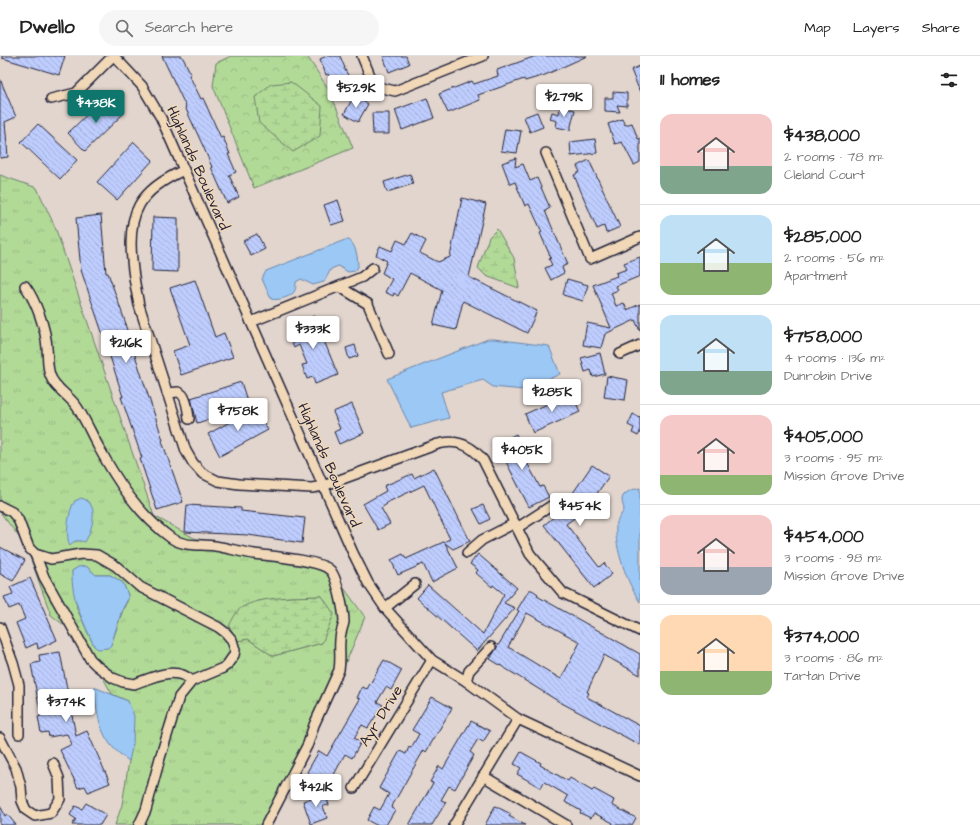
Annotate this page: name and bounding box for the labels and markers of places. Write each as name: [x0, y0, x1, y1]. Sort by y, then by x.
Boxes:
pin: $529K: [328, 75, 384, 109]
pin: $279K: [536, 84, 592, 118]
pin: $438K: [68, 90, 124, 124]
pin: $333K: [285, 316, 341, 350]
pin: $216K: [98, 330, 154, 364]
pin: $285K: [524, 379, 580, 413]
pin: $758K: [210, 398, 266, 432]
pin: $405K: [494, 437, 550, 471]
pin: $454K: [552, 493, 608, 527]
pin: $374K: [38, 689, 94, 723]
pin: $421K: [288, 774, 344, 808]

